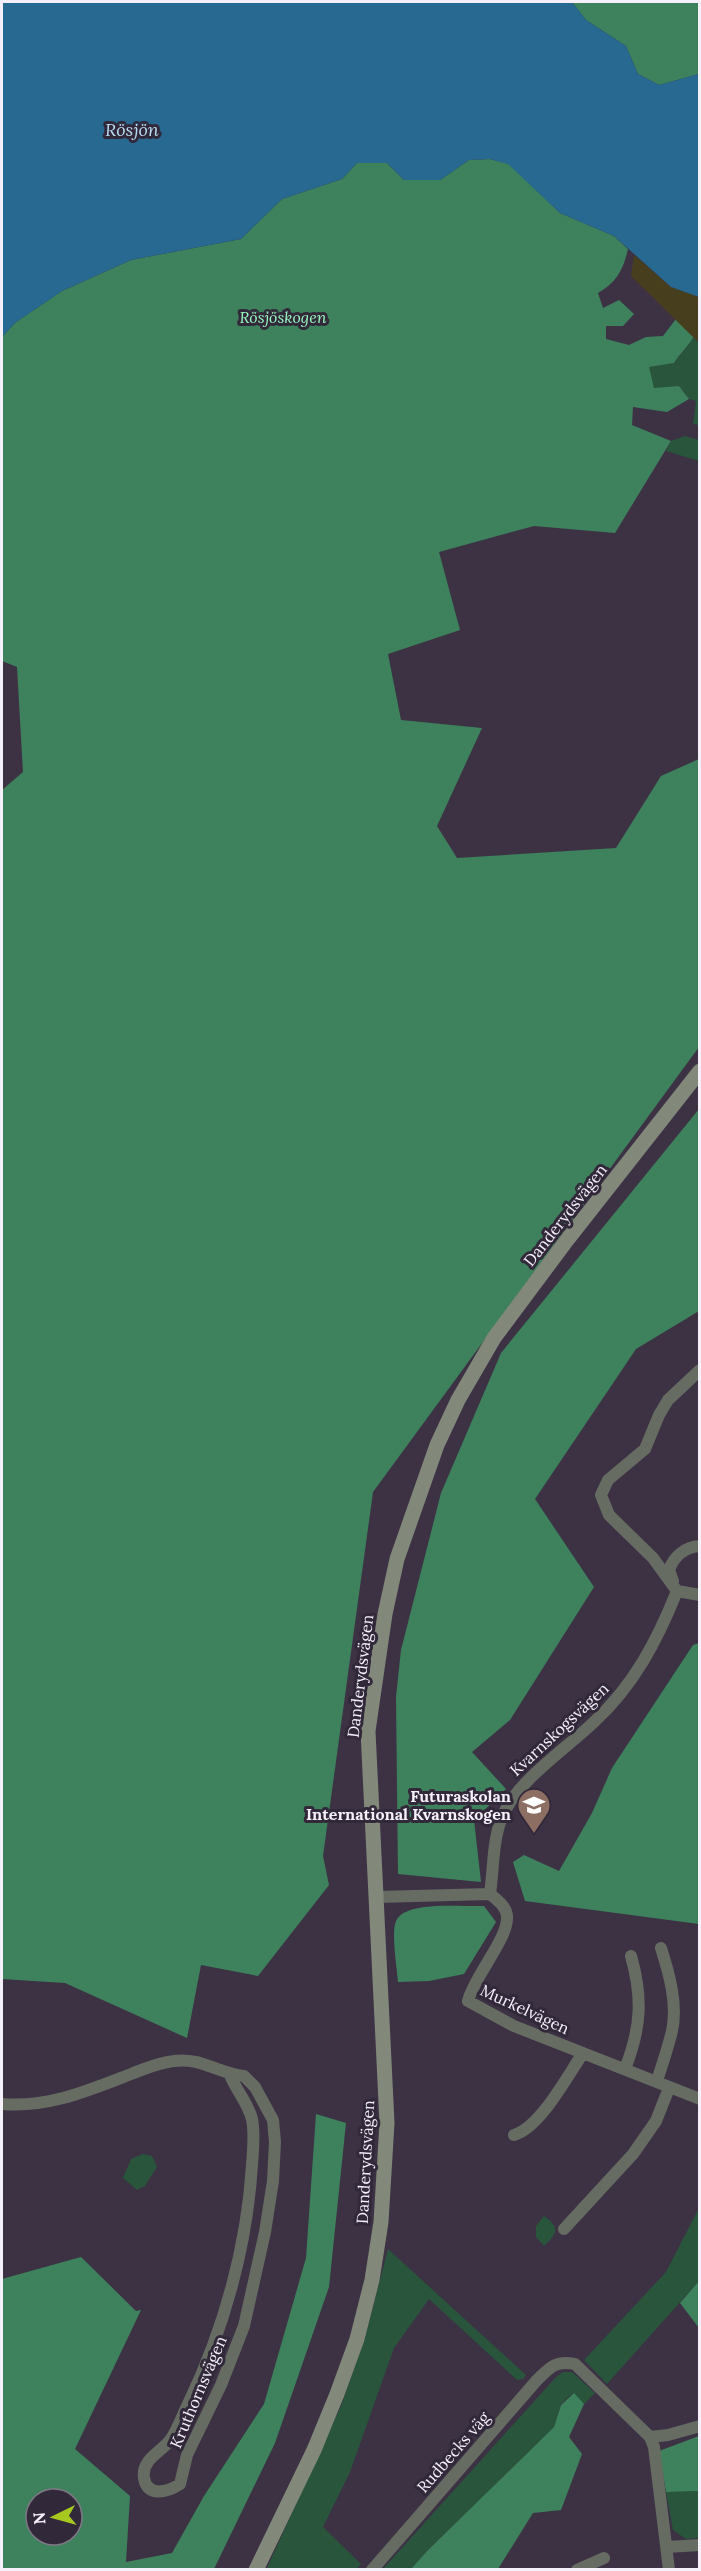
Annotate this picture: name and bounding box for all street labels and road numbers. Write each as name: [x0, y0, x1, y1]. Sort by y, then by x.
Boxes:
street label: Danderydsvägen: [519, 1160, 611, 1270]
street label: Danderydsvägen: [343, 1613, 378, 1739]
street label: Kvarnskogsvägen: [505, 1678, 613, 1780]
street label: Murkelvägen: [477, 1980, 573, 2038]
street label: Danderydsvägen: [352, 2099, 378, 2224]
street label: Kruthornsvägen: [165, 2333, 231, 2451]
street label: Rudbecks väg: [412, 2407, 494, 2497]

